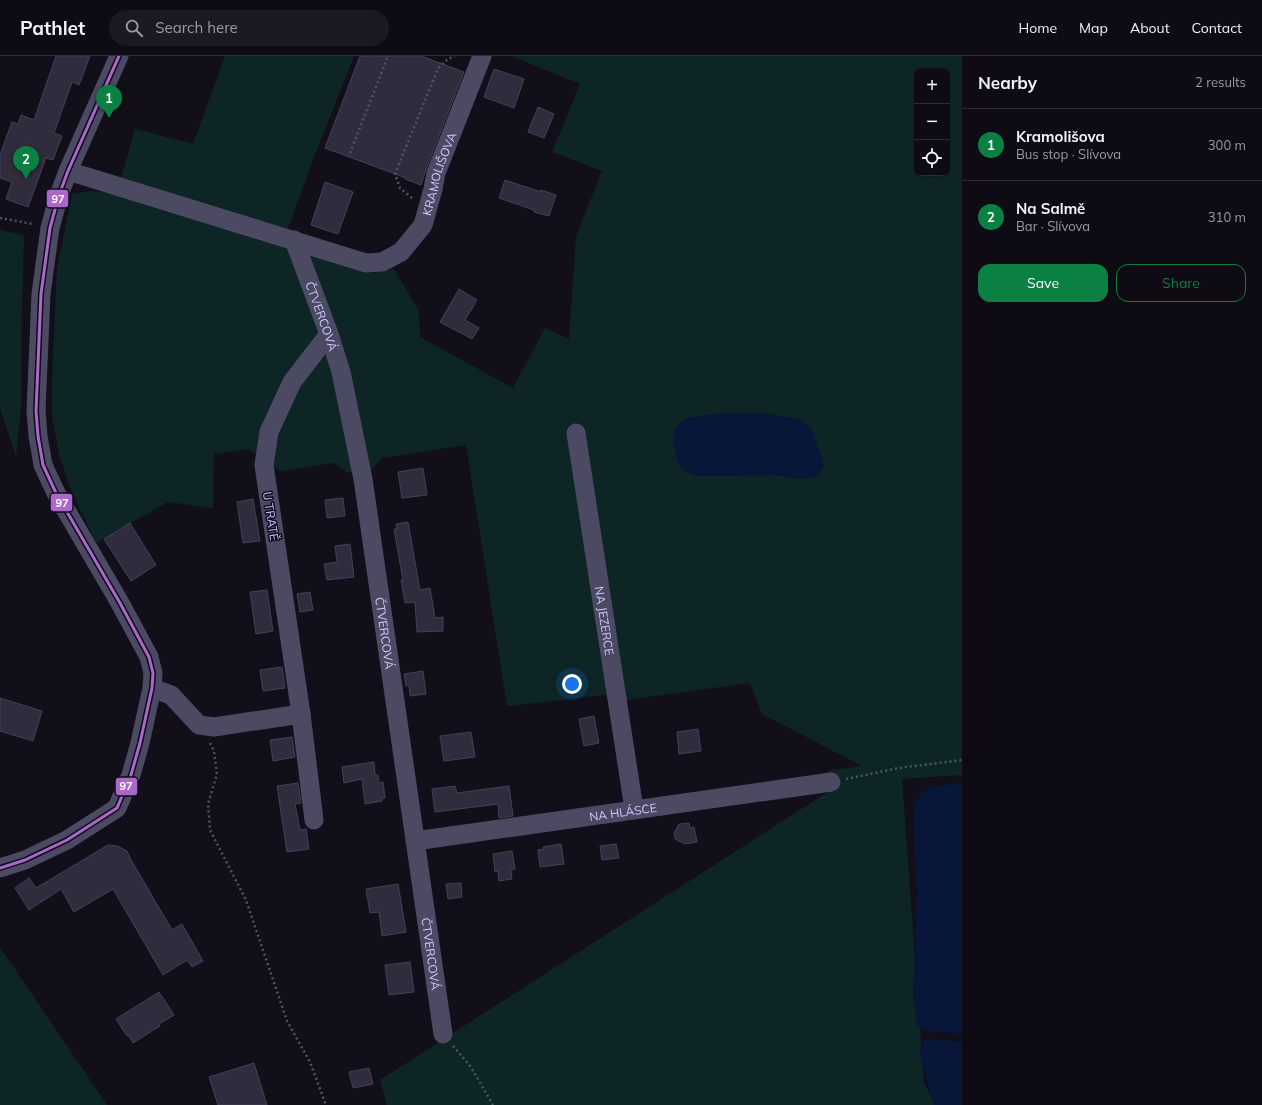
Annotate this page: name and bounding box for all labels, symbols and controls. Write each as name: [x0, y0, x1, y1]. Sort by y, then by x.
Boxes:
search box: [109, 10, 389, 46]
text: Pathlet: [20, 16, 85, 40]
icon: search: [123, 17, 145, 39]
text: Search here: [155, 18, 238, 37]
text: Home: [1018, 19, 1057, 37]
text: Map: [1079, 19, 1108, 37]
text: About: [1130, 19, 1170, 37]
text: Contact: [1192, 19, 1242, 37]
map controls: [914, 68, 950, 176]
button: +: [914, 68, 950, 104]
text: Nearby: [978, 72, 1037, 93]
text: 2 results: [1195, 74, 1246, 90]
pin: 1: [96, 85, 122, 118]
button: −: [914, 104, 950, 140]
text: Kramolišova: [1016, 127, 1105, 146]
street label: KRAMOLIŠOVA: [419, 129, 459, 217]
text: 1: [987, 137, 995, 153]
text: 300 m: [1208, 137, 1246, 153]
button: locate: [914, 140, 950, 176]
pin: 2: [13, 146, 39, 179]
text: Bus stop · Slívova: [1016, 146, 1121, 162]
line badge: 97: [46, 189, 69, 208]
text: 97: [51, 192, 65, 206]
text: Na Salmě: [1016, 199, 1085, 218]
text: 2: [987, 209, 995, 225]
text: 310 m: [1208, 209, 1246, 225]
text: Bar · Slívova: [1016, 218, 1090, 234]
button: Save: [978, 264, 1108, 302]
button: Share: [1116, 264, 1246, 302]
street label: ČTVERCOVÁ: [303, 279, 341, 353]
street label: U TRATĚ: [260, 490, 282, 542]
line badge: 97: [50, 493, 73, 512]
text: 97: [55, 496, 69, 510]
street label: NA JEZERCE: [592, 585, 618, 656]
street label: ČTVERCOVÁ: [373, 596, 398, 670]
your location: [562, 674, 582, 694]
line badge: 97: [115, 777, 138, 796]
text: 97: [119, 779, 133, 793]
street label: NA HLÁSCE: [588, 799, 658, 824]
street label: ČTVERCOVÁ: [419, 917, 444, 991]

